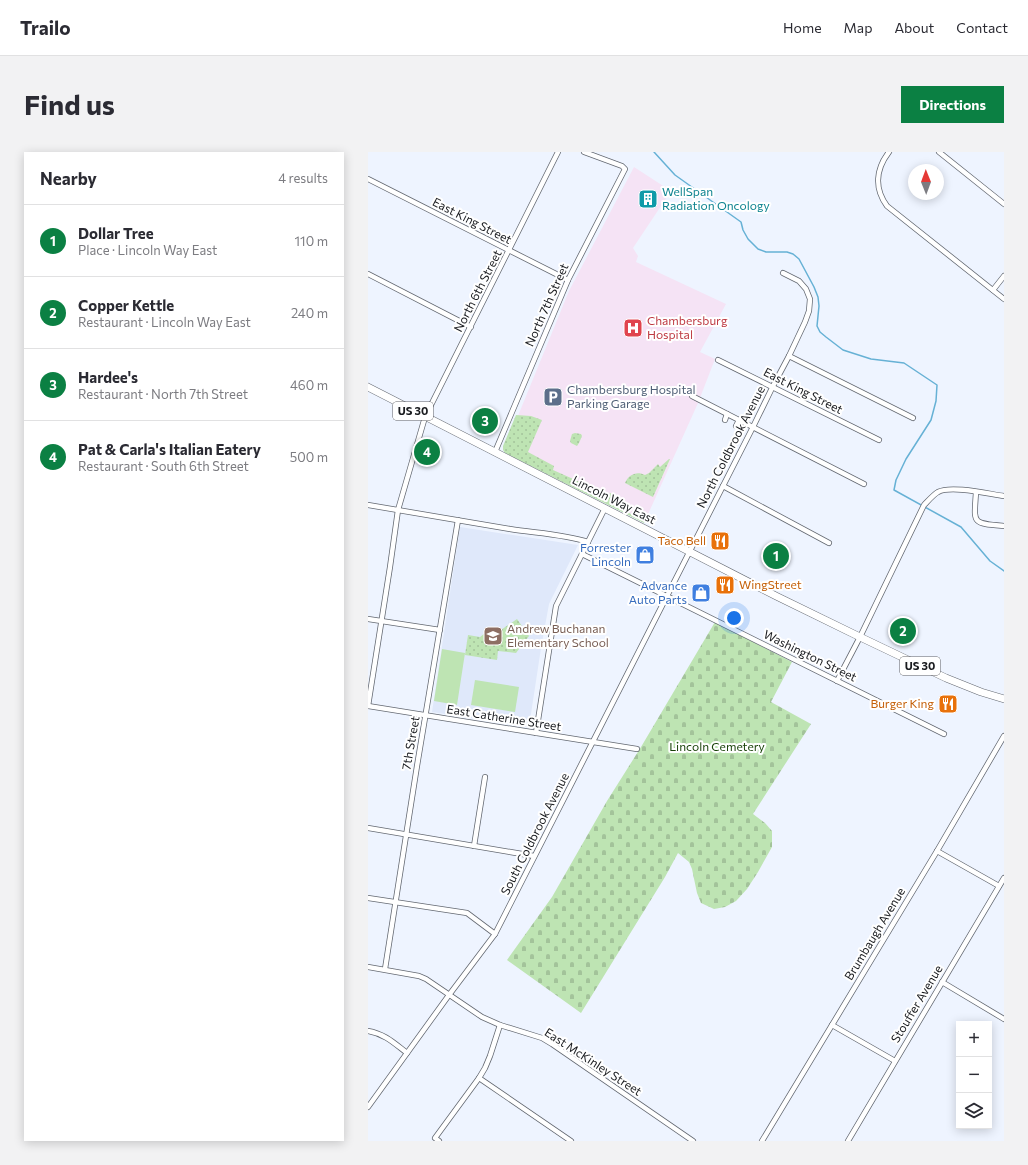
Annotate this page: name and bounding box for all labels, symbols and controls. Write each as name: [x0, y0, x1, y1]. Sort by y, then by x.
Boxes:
text: Trailo: [20, 16, 71, 39]
text: Home: [783, 19, 822, 36]
text: Map: [844, 19, 872, 36]
text: About: [894, 19, 934, 36]
text: Contact: [956, 19, 1008, 36]
button: Directions: [901, 86, 1004, 123]
text: Find us: [24, 87, 115, 121]
north arrow: [908, 164, 944, 200]
text: Nearby: [40, 168, 97, 189]
text: 4 results: [278, 170, 328, 186]
place label: WellSpan Radiation Oncology: [662, 184, 770, 212]
building icon: WellSpan Radiation Oncology: [637, 188, 659, 210]
street label: East King Street: [431, 194, 514, 246]
text: Dollar Tree: [78, 224, 154, 242]
text: 1: [50, 233, 56, 249]
text: 110 m: [295, 233, 328, 249]
text: Place · Lincoln Way East: [78, 242, 217, 258]
street label: North 6th Street: [450, 247, 504, 334]
street label: North 7th Street: [521, 261, 571, 348]
text: Copper Kettle: [78, 296, 174, 314]
text: 2: [49, 305, 57, 321]
text: 240 m: [291, 305, 328, 321]
place label: Chambersburg Hospital: [647, 313, 728, 341]
text: Restaurant · Lincoln Way East: [78, 314, 251, 330]
hospital icon: Chambersburg Hospital: [622, 317, 644, 339]
street label: East King Street: [762, 364, 845, 416]
text: Hardee's: [78, 368, 138, 386]
text: 3: [49, 377, 57, 393]
text: 460 m: [290, 377, 328, 393]
place label: Chambersburg Hospital Parking Garage: [567, 382, 696, 410]
street label: North Coldbrook Avenue: [693, 383, 767, 510]
text: Restaurant · North 7th Street: [78, 386, 248, 402]
parking icon: Chambersburg Hospital Parking Garage: [542, 386, 564, 408]
road number: US 30: [393, 402, 433, 420]
pin: 3: [472, 406, 498, 436]
pin: 4: [414, 437, 440, 467]
text: Pat & Carla's Italian Eatery: [78, 440, 261, 458]
text: 4: [49, 449, 57, 465]
text: 500 m: [290, 449, 328, 465]
text: Restaurant · South 6th Street: [78, 458, 249, 474]
street label: Lincoln Way East: [570, 472, 659, 526]
restaurant icon: Taco Bell: [709, 530, 731, 552]
place label: Taco Bell: [657, 533, 706, 547]
place label: Forrester Lincoln: [580, 540, 631, 568]
pin: 1: [763, 541, 789, 571]
shop icon: Forrester Lincoln: [634, 544, 656, 566]
restaurant icon: WingStreet: [714, 574, 736, 596]
place label: WingStreet: [739, 577, 802, 591]
place label: Advance Auto Parts: [629, 578, 687, 606]
shop icon: Advance Auto Parts: [690, 582, 712, 604]
your location: [724, 608, 744, 628]
pin: 2: [890, 616, 916, 646]
place label: Andrew Buchanan Elementary School: [507, 621, 609, 649]
school or university icon: Andrew Buchanan Elementary School: [482, 625, 504, 647]
street label: Washington Street: [762, 627, 859, 684]
road number: US 30: [900, 657, 940, 675]
restaurant icon: Burger King: [937, 693, 959, 715]
place label: Burger King: [870, 696, 934, 710]
street label: East Catherine Street: [446, 701, 563, 733]
street label: 7th Street: [398, 715, 422, 771]
park label: Lincoln Cemetery: [669, 739, 765, 753]
street label: South Coldbrook Avenue: [497, 770, 571, 897]
street label: Brumbaugh Avenue: [841, 885, 907, 982]
street label: Stouffer Avenue: [887, 962, 945, 1045]
map controls: [956, 1021, 992, 1129]
button: +: [956, 1021, 992, 1057]
street label: East McKinley Street: [542, 1024, 645, 1098]
button: −: [956, 1057, 992, 1093]
button: layers: [956, 1093, 992, 1129]

